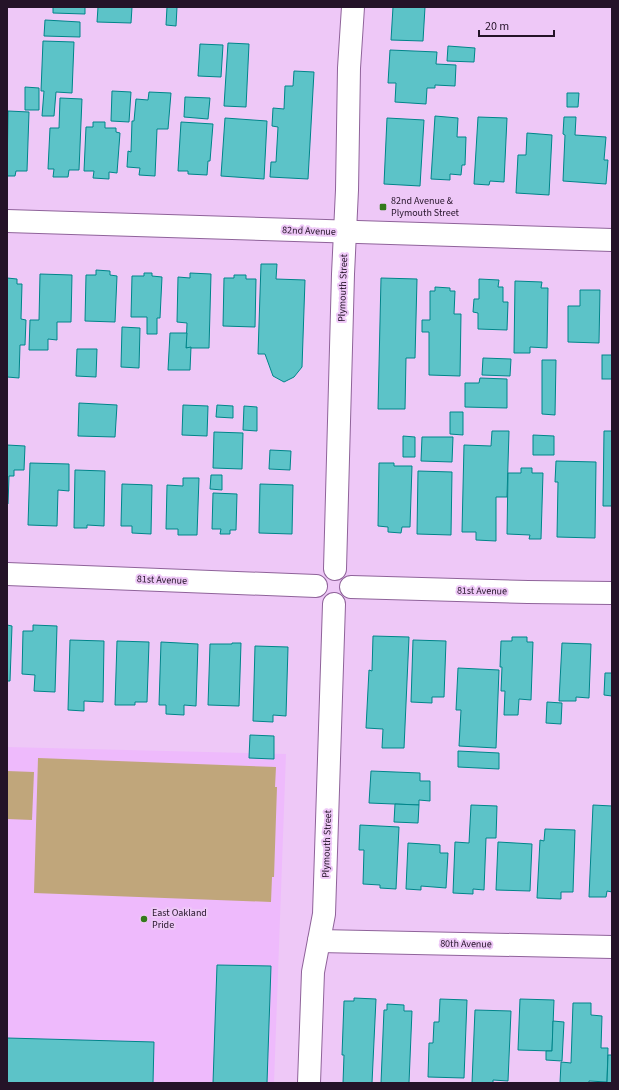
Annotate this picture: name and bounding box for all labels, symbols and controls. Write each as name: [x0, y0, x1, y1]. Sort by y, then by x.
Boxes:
scale bar: [479, 12, 554, 38]
text: 20 m: [485, 18, 509, 35]
place label: 82nd Avenue & Plymouth Street: [391, 194, 460, 220]
marker: 82nd Avenue & Plymouth Street: [378, 202, 388, 212]
street label: 82nd Avenue: [282, 223, 336, 239]
street label: Plymouth Street: [335, 253, 351, 322]
street label: 81st Avenue: [137, 572, 187, 588]
street label: 81st Avenue: [457, 584, 507, 598]
street label: Plymouth Street: [319, 809, 335, 878]
place label: East Oakland Pride: [152, 906, 207, 932]
marker: East Oakland Pride: [139, 914, 149, 924]
street label: 80th Avenue: [440, 937, 492, 951]

